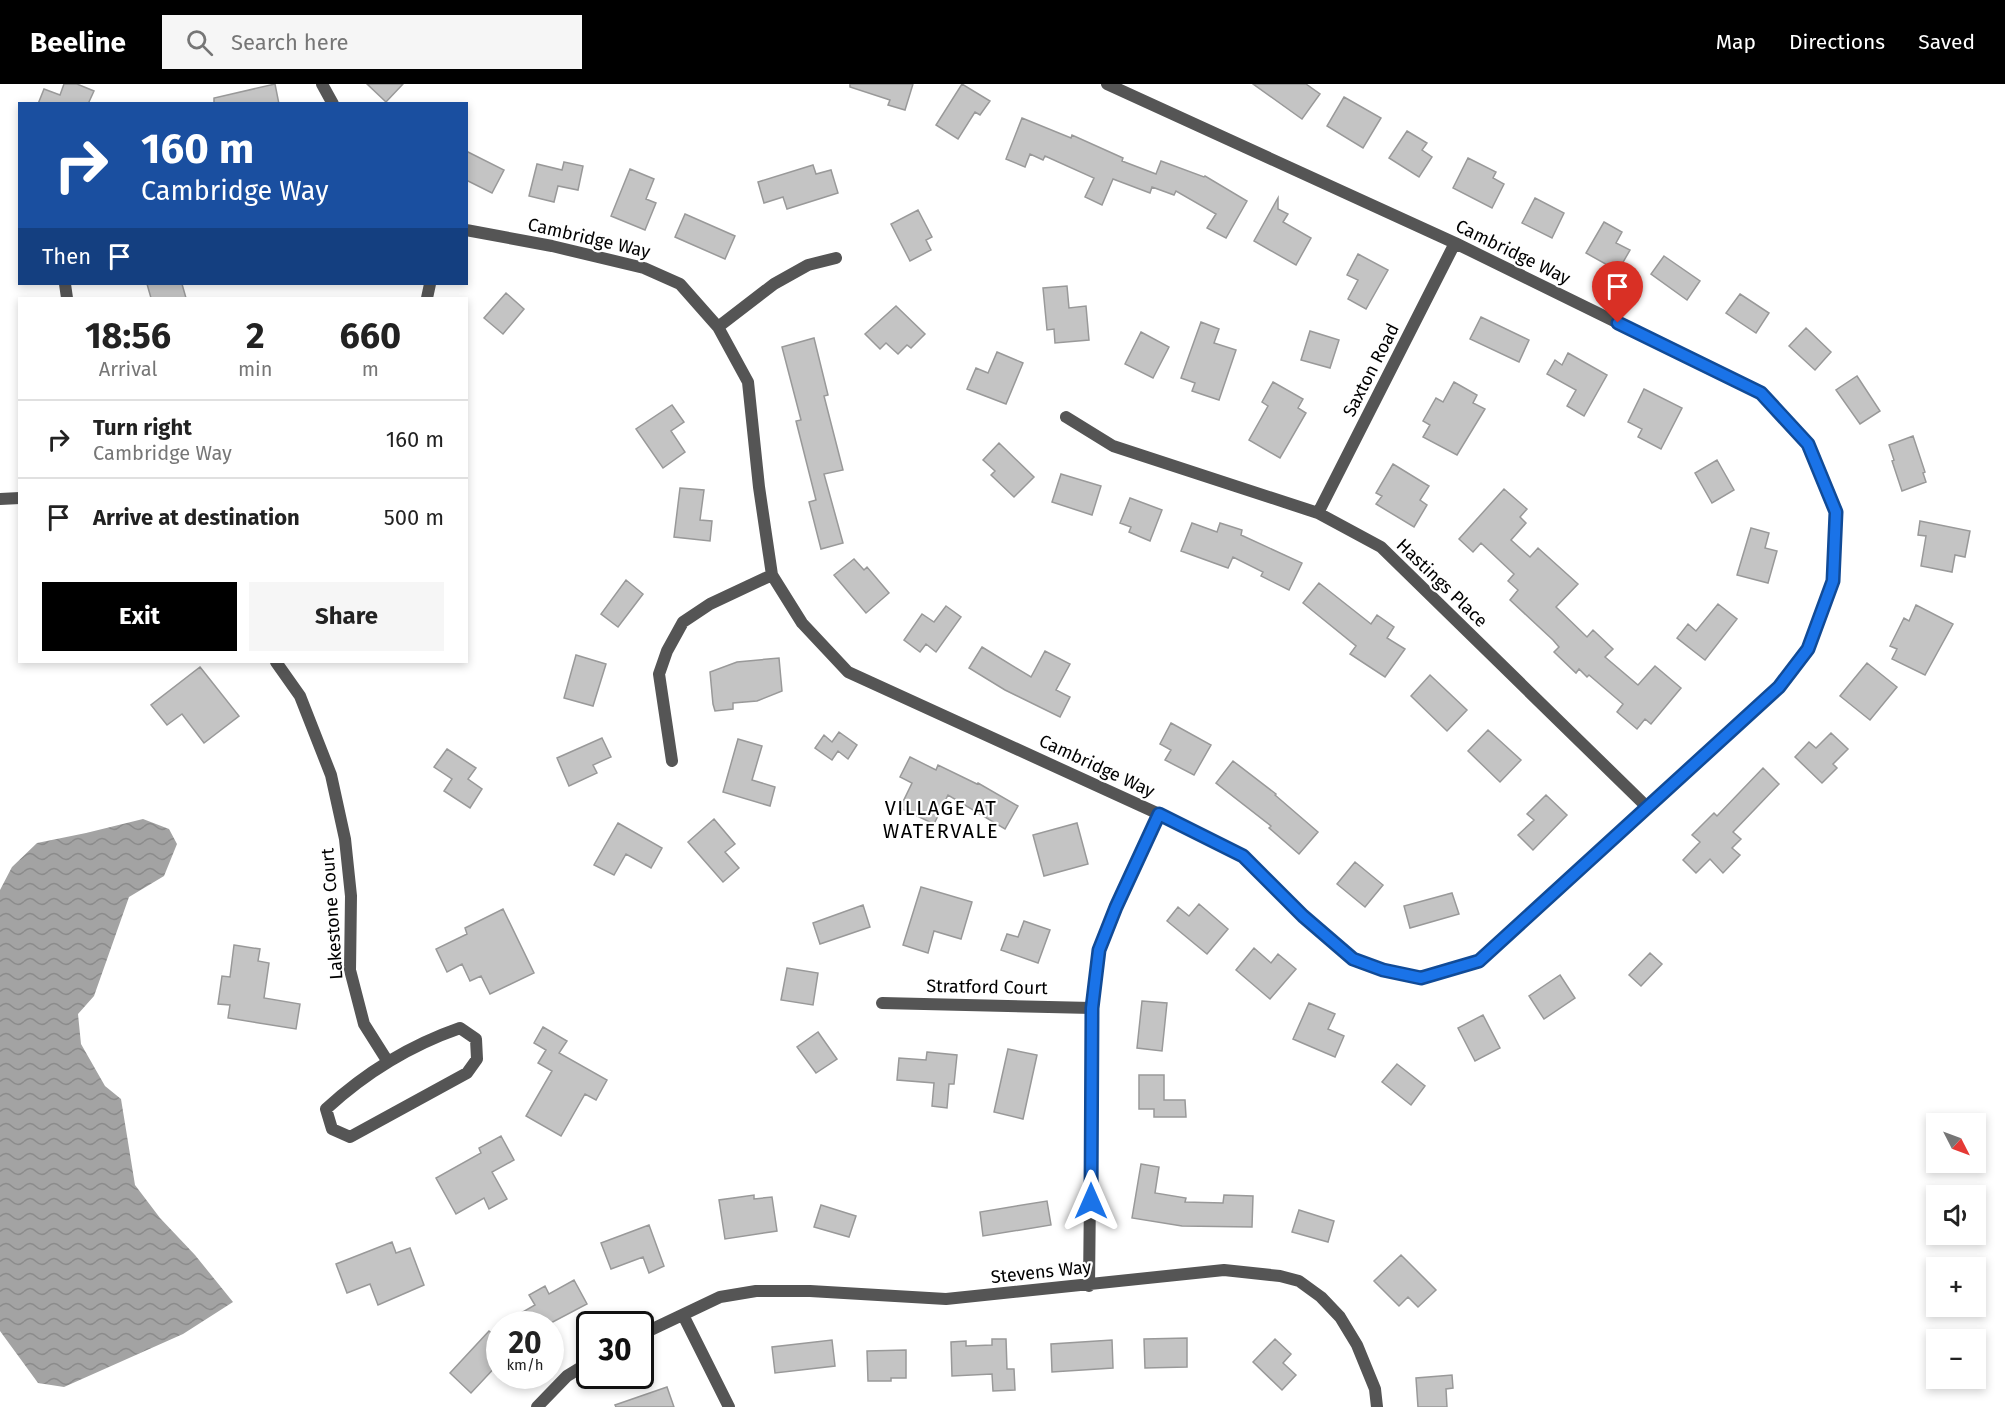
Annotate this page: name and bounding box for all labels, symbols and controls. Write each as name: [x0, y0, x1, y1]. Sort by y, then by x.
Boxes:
search box: [162, 15, 582, 69]
text: Beeline: [30, 26, 126, 59]
icon: search: [183, 26, 216, 59]
text: Search here: [231, 29, 349, 56]
text: Map: [1716, 29, 1756, 55]
text: Directions: [1789, 29, 1885, 55]
text: Saved: [1918, 29, 1975, 55]
text: 160 m: [141, 124, 254, 174]
icon: right: [42, 126, 120, 204]
text: Cambridge Way: [141, 175, 328, 207]
street label: Cambridge Way: [526, 213, 652, 263]
street label: Cambridge Way: [1452, 215, 1574, 289]
icon: arrive: [103, 240, 136, 273]
text: Then: [42, 243, 91, 270]
pin: [1592, 261, 1643, 323]
icon: arrive: [1601, 270, 1634, 303]
text: 18:56: [85, 314, 171, 358]
text: 2: [246, 314, 265, 358]
text: 660: [339, 314, 401, 358]
street label: Saxton Road: [1338, 320, 1404, 420]
text: Arrival: [99, 357, 157, 381]
text: min: [238, 357, 272, 381]
text: m: [362, 357, 379, 381]
text: Turn right: [93, 414, 192, 441]
icon: right: [42, 423, 75, 456]
text: 160 m: [386, 426, 444, 453]
text: Cambridge Way: [93, 441, 232, 465]
icon: arrive: [42, 501, 75, 534]
text: Arrive at destination: [93, 504, 300, 531]
text: 500 m: [384, 504, 444, 531]
street label: Hastings Place: [1392, 534, 1492, 632]
button: Exit: [42, 582, 237, 651]
button: Share: [249, 582, 444, 651]
street label: Cambridge Way: [1036, 730, 1158, 802]
district label: VILLAGE AT WATERVALE: [883, 796, 999, 843]
street label: Lakestone Court: [316, 847, 348, 981]
street label: Stratford Court: [926, 975, 1048, 999]
north arrow: [1926, 1113, 1986, 1173]
map controls: [1926, 1113, 1986, 1389]
position arrow: [1059, 1169, 1123, 1233]
button: sound: [1926, 1185, 1986, 1245]
street label: Stevens Way: [990, 1256, 1092, 1288]
button: +: [1926, 1257, 1986, 1317]
speed limit sign: 30: [576, 1311, 654, 1389]
text: 20: [508, 1325, 542, 1361]
button: −: [1926, 1329, 1986, 1389]
text: km/h: [506, 1356, 544, 1374]

